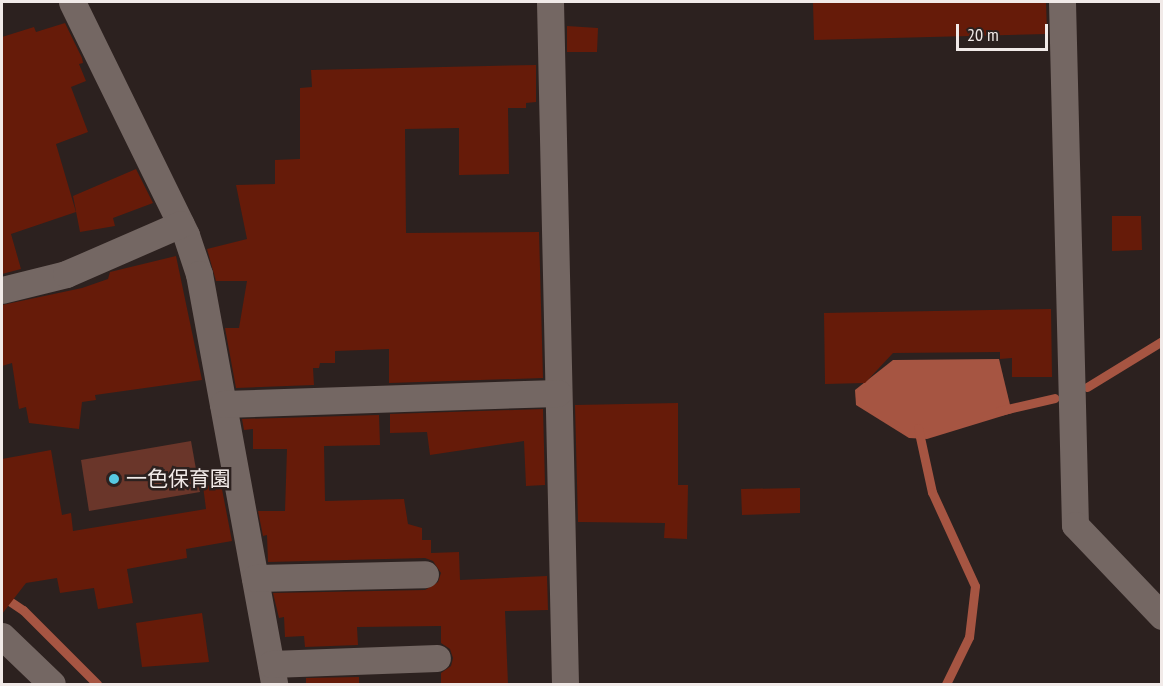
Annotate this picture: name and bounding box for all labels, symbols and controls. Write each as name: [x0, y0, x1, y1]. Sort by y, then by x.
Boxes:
scale bar: [959, 12, 1050, 50]
text: 20 m: [967, 23, 999, 46]
place label: 一色保育園: [126, 466, 231, 492]
marker: 一色保育園: [107, 472, 121, 486]

